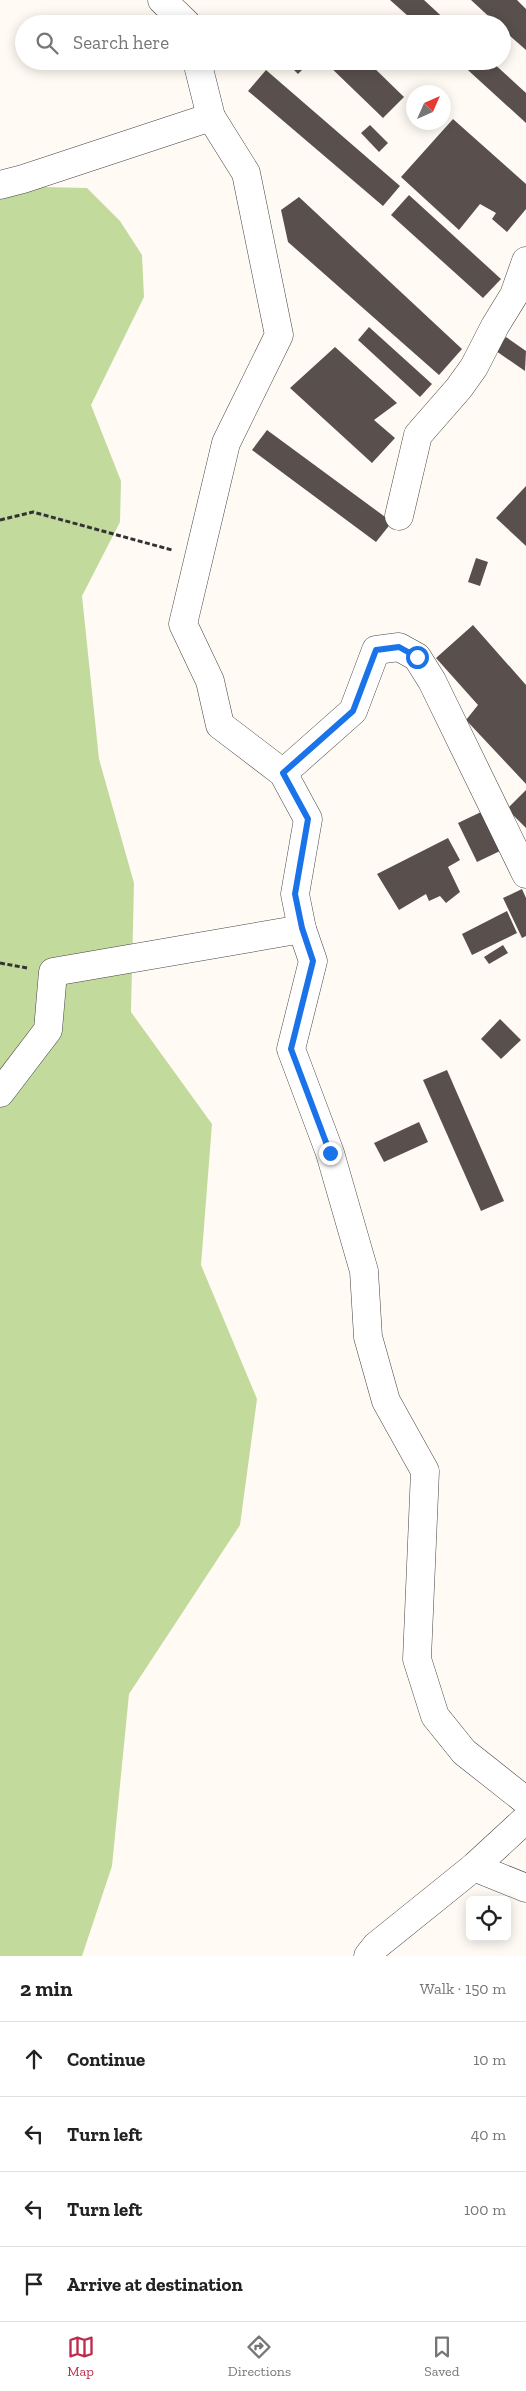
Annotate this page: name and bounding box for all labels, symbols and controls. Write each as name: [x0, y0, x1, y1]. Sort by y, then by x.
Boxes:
search box: [15, 15, 511, 70]
icon: search: [33, 29, 61, 57]
text: Search here: [73, 31, 169, 54]
north arrow: [406, 85, 451, 130]
route start: [406, 646, 429, 669]
route end: [319, 1142, 342, 1165]
map controls: [466, 1896, 511, 1941]
button: locate: [466, 1896, 511, 1941]
text: 2 min: [20, 1976, 72, 2001]
text: Walk · 150 m: [420, 1979, 506, 1998]
icon: ahead: [20, 2045, 48, 2073]
text: Continue: [67, 2048, 145, 2071]
text: 10 m: [473, 2050, 506, 2069]
icon: left: [20, 2120, 48, 2148]
text: Turn left: [67, 2123, 142, 2146]
text: 40 m: [471, 2125, 506, 2144]
icon: left: [20, 2195, 48, 2223]
text: Turn left: [67, 2198, 142, 2221]
text: 100 m: [464, 2200, 506, 2219]
icon: arrive: [20, 2270, 48, 2298]
text: Arrive at destination: [67, 2273, 243, 2296]
tab: Map: [67, 2333, 95, 2380]
tab: Directions: [228, 2333, 291, 2380]
tab: Saved: [424, 2333, 459, 2380]

